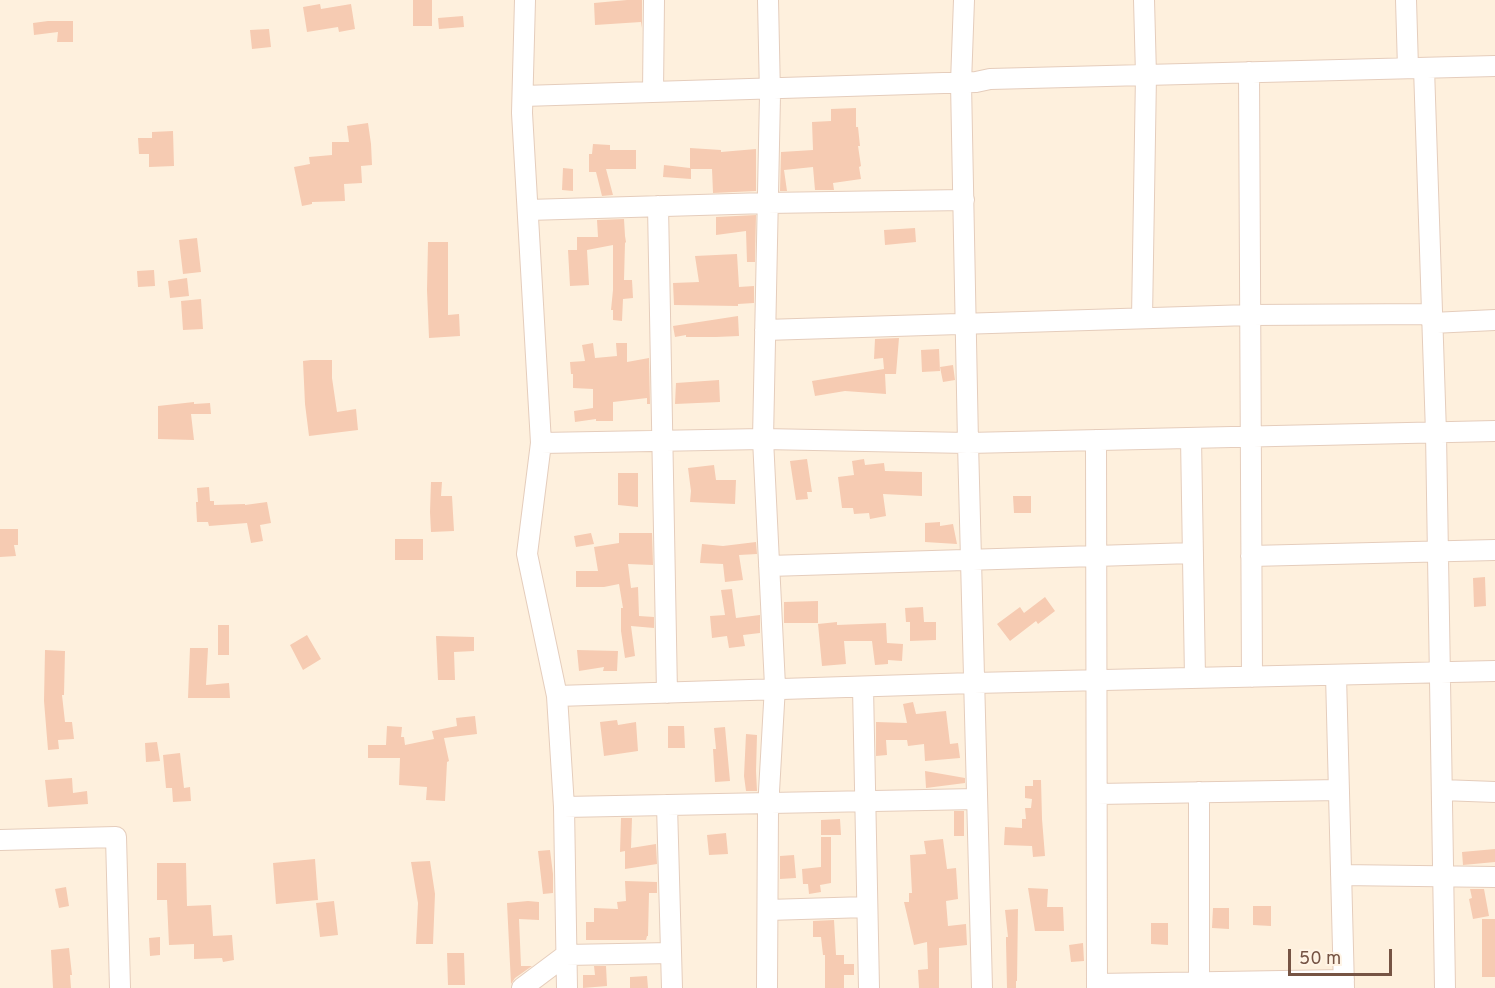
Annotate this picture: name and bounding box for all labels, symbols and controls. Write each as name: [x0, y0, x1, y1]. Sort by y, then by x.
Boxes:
scale bar: [1291, 937, 1394, 975]
text: 50 m: [1299, 948, 1341, 971]

